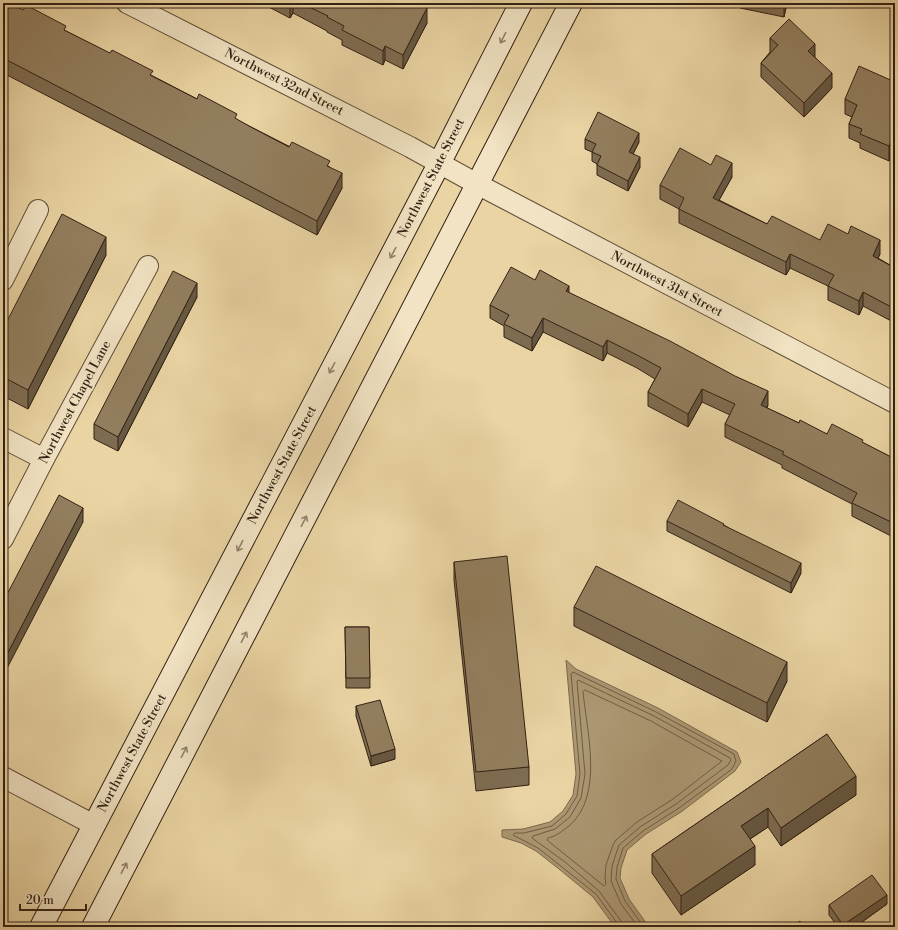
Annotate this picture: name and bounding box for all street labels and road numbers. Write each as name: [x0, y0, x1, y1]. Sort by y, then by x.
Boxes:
street label: Northwest 32nd Street: [222, 45, 347, 119]
street label: Northwest State Street: [394, 115, 468, 240]
street label: Northwest 31st Street: [608, 248, 726, 321]
street label: Northwest Chapel Lane: [36, 337, 114, 466]
street label: Northwest State Street: [244, 403, 320, 527]
street label: Northwest State Street: [94, 691, 170, 815]

